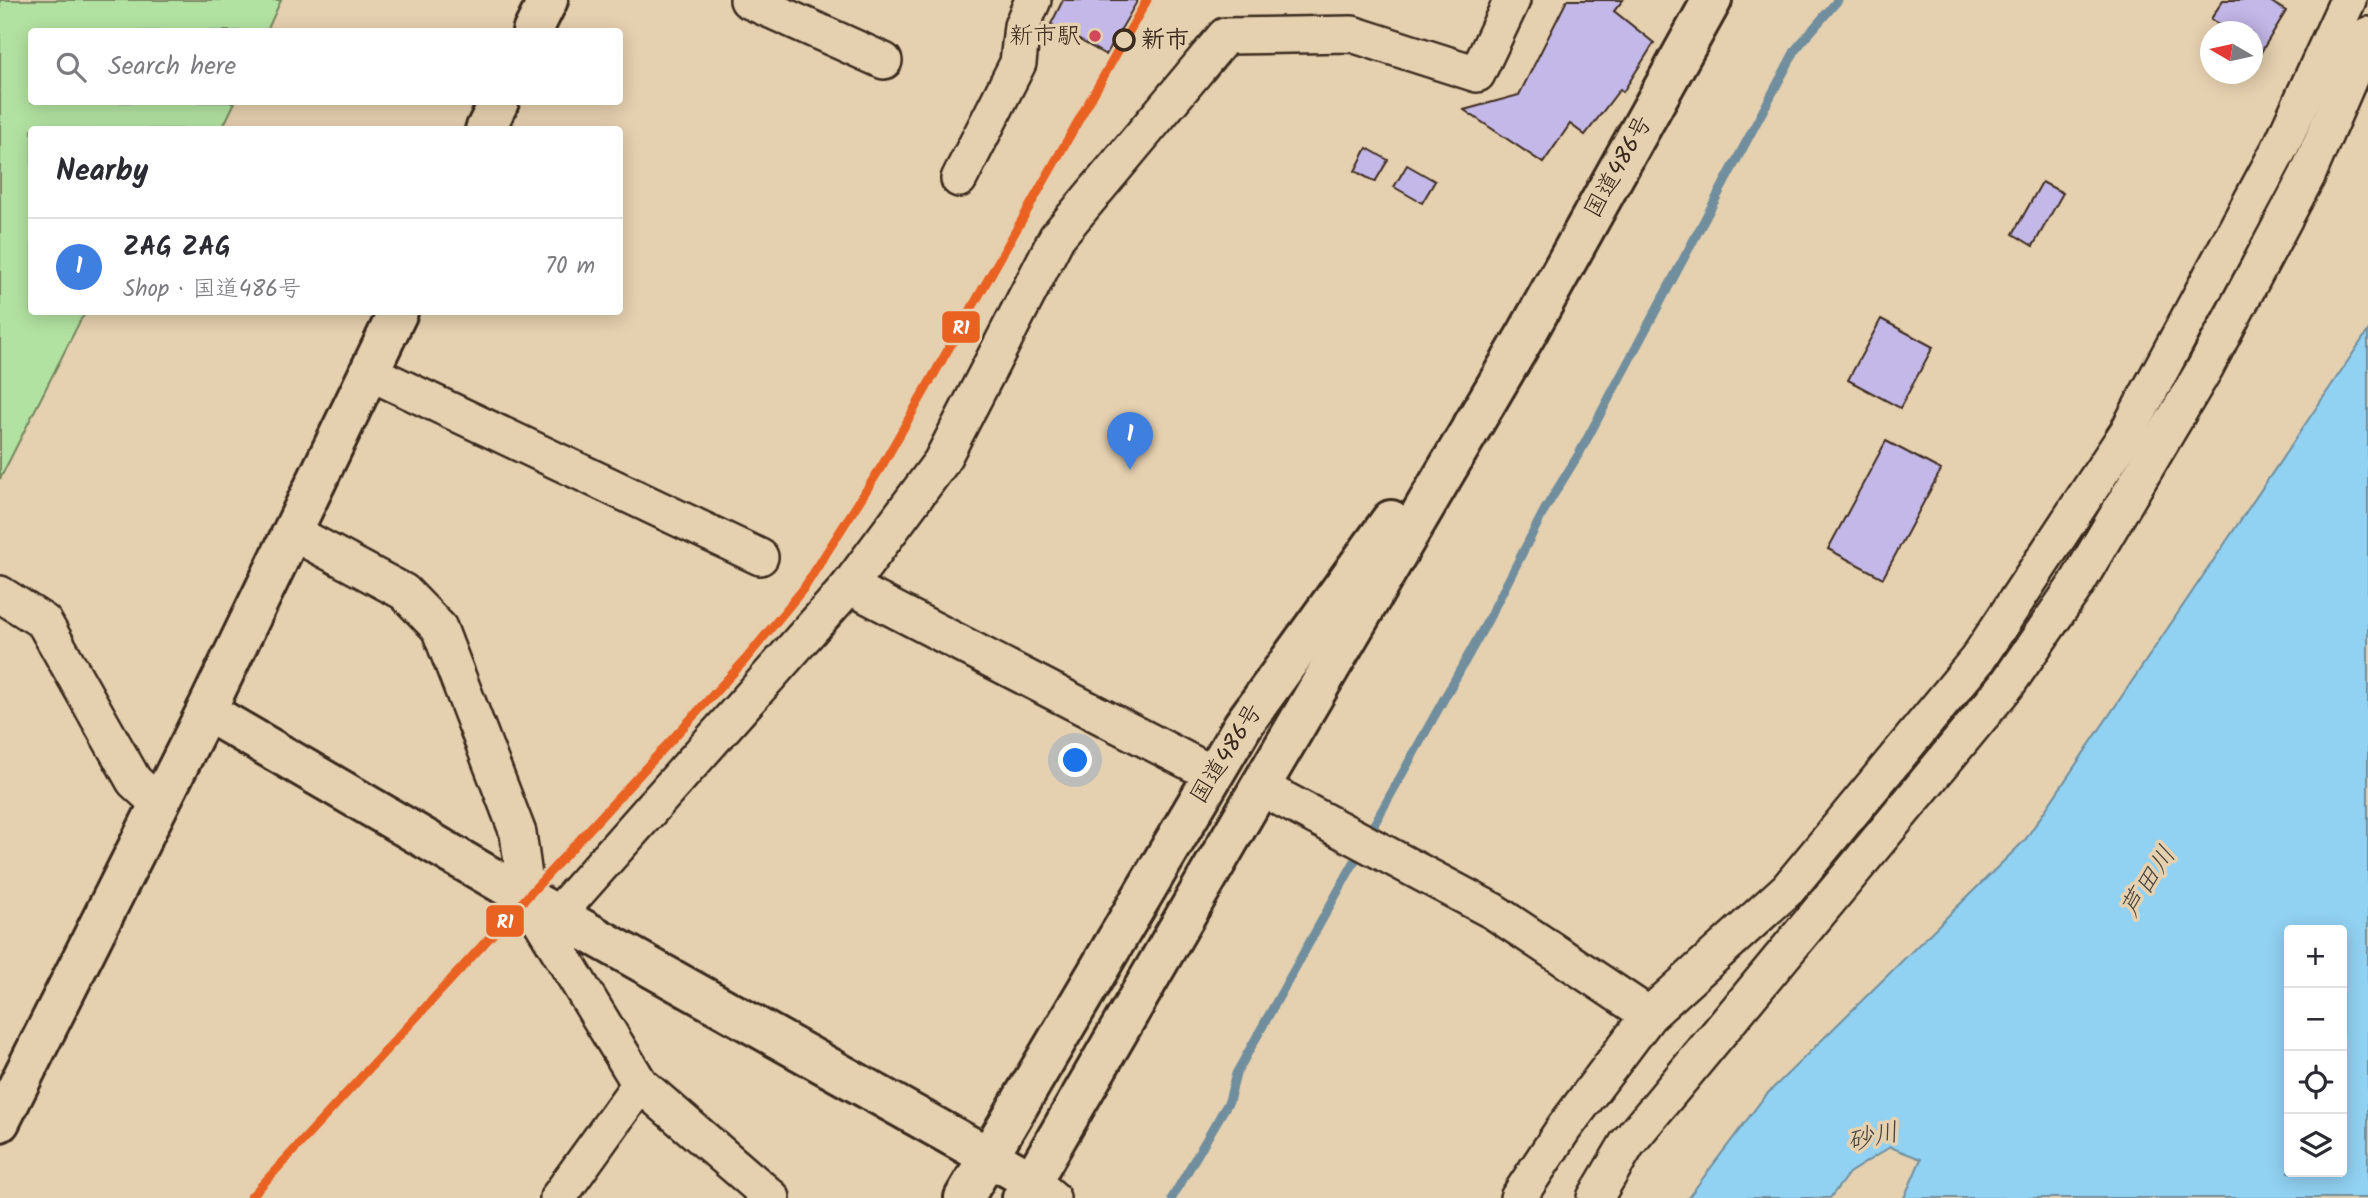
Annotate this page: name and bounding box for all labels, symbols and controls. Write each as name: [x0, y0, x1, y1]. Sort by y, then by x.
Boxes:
place label: 新市駅: [1009, 17, 1081, 56]
place label: 新市: [1141, 21, 1189, 60]
north arrow: [2200, 21, 2263, 84]
search box: [28, 28, 623, 105]
marker: 新市駅: [1087, 28, 1103, 44]
marker: 新市: [1113, 29, 1135, 51]
text: Search here: [108, 46, 236, 88]
icon: search: [52, 48, 90, 86]
street label: 国道486号: [1575, 108, 1663, 226]
text: Nearby: [56, 148, 148, 196]
text: ZAG ZAG: [123, 227, 230, 269]
text: 1: [76, 249, 82, 285]
text: 70 m: [545, 249, 595, 285]
text: Shop · 国道486号: [123, 272, 301, 308]
line badge: R1: [941, 310, 981, 344]
text: R1: [952, 314, 970, 344]
pin: 1: [1107, 412, 1153, 470]
street label: 国道486号: [1181, 696, 1273, 812]
your location: [1058, 743, 1092, 777]
water label: 芦田川: [2110, 838, 2188, 926]
line badge: R1: [485, 904, 525, 938]
text: R1: [496, 908, 514, 938]
map controls: [2284, 925, 2347, 1177]
button: +: [2284, 925, 2347, 988]
button: −: [2284, 988, 2347, 1051]
button: locate: [2284, 1051, 2347, 1114]
water label: 砂川: [1843, 1112, 1903, 1164]
button: layers: [2284, 1114, 2347, 1177]

